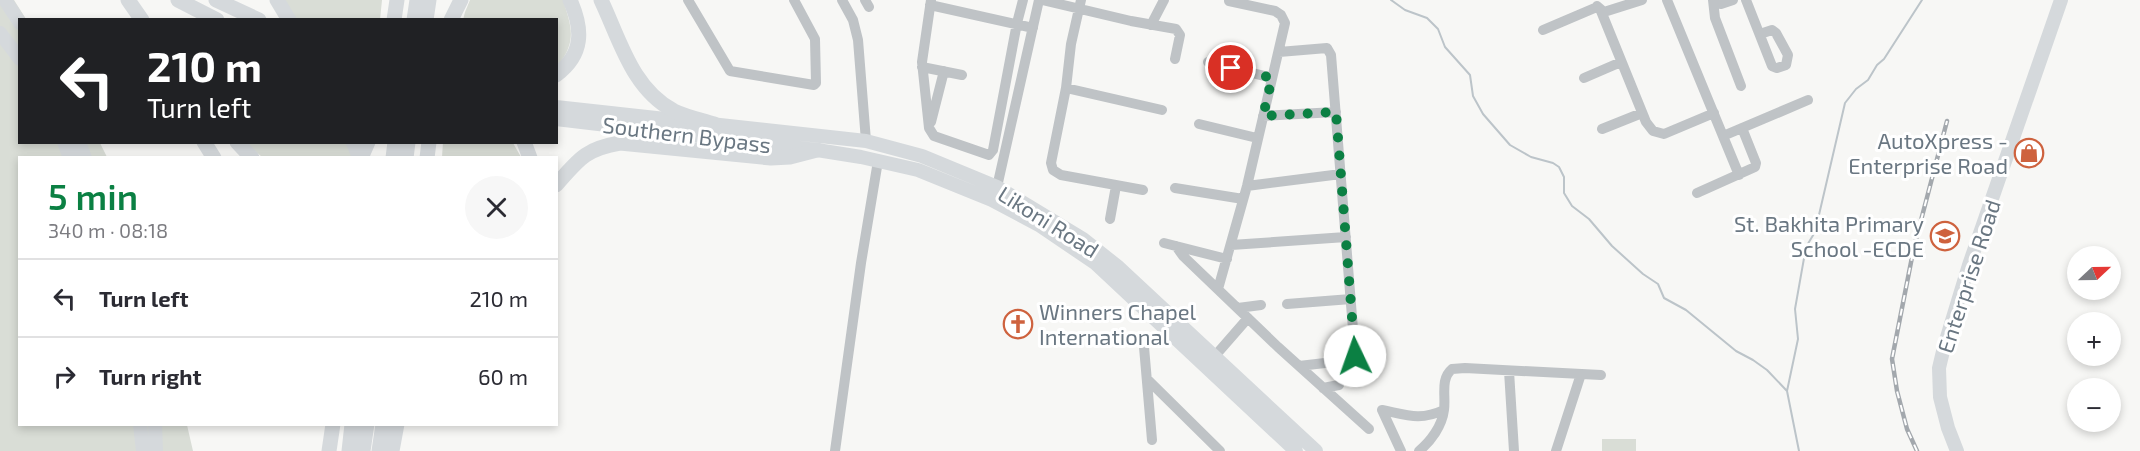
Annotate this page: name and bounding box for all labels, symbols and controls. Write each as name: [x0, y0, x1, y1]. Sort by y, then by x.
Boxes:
text: 210 m: [147, 40, 262, 90]
icon: left: [48, 42, 126, 120]
pin: [1205, 42, 1256, 93]
icon: arrive: [1214, 51, 1247, 84]
text: Turn left: [147, 91, 251, 123]
street label: Southern Bypass: [601, 111, 773, 157]
place label: AutoXpress - Enterprise Road: [1848, 127, 2008, 178]
shop icon: AutoXpress - Enterprise Road: [2013, 137, 2045, 169]
text: 5 min: [48, 174, 138, 217]
button: close: [465, 176, 528, 239]
street label: Likoni Road: [994, 180, 1104, 262]
street label: Enterprise Road: [1931, 196, 2005, 356]
place label: St. Bakhita Primary School -ECDE: [1734, 210, 1924, 261]
text: 340 m · 08:18: [48, 218, 168, 242]
school or university icon: St. Bakhita Primary School -ECDE: [1929, 220, 1961, 252]
north arrow: [2067, 246, 2121, 300]
map controls: [2067, 246, 2121, 432]
icon: left: [48, 282, 81, 315]
text: Turn left: [99, 285, 188, 311]
text: 210 m: [469, 285, 528, 311]
place label: Winners Chapel International: [1039, 298, 1197, 349]
church icon: Winners Chapel International: [1002, 308, 1034, 340]
button: +: [2067, 312, 2121, 366]
position arrow: [1323, 324, 1387, 388]
icon: right: [48, 360, 81, 393]
text: Turn right: [99, 363, 201, 389]
text: 60 m: [478, 363, 528, 389]
button: −: [2067, 378, 2121, 432]

